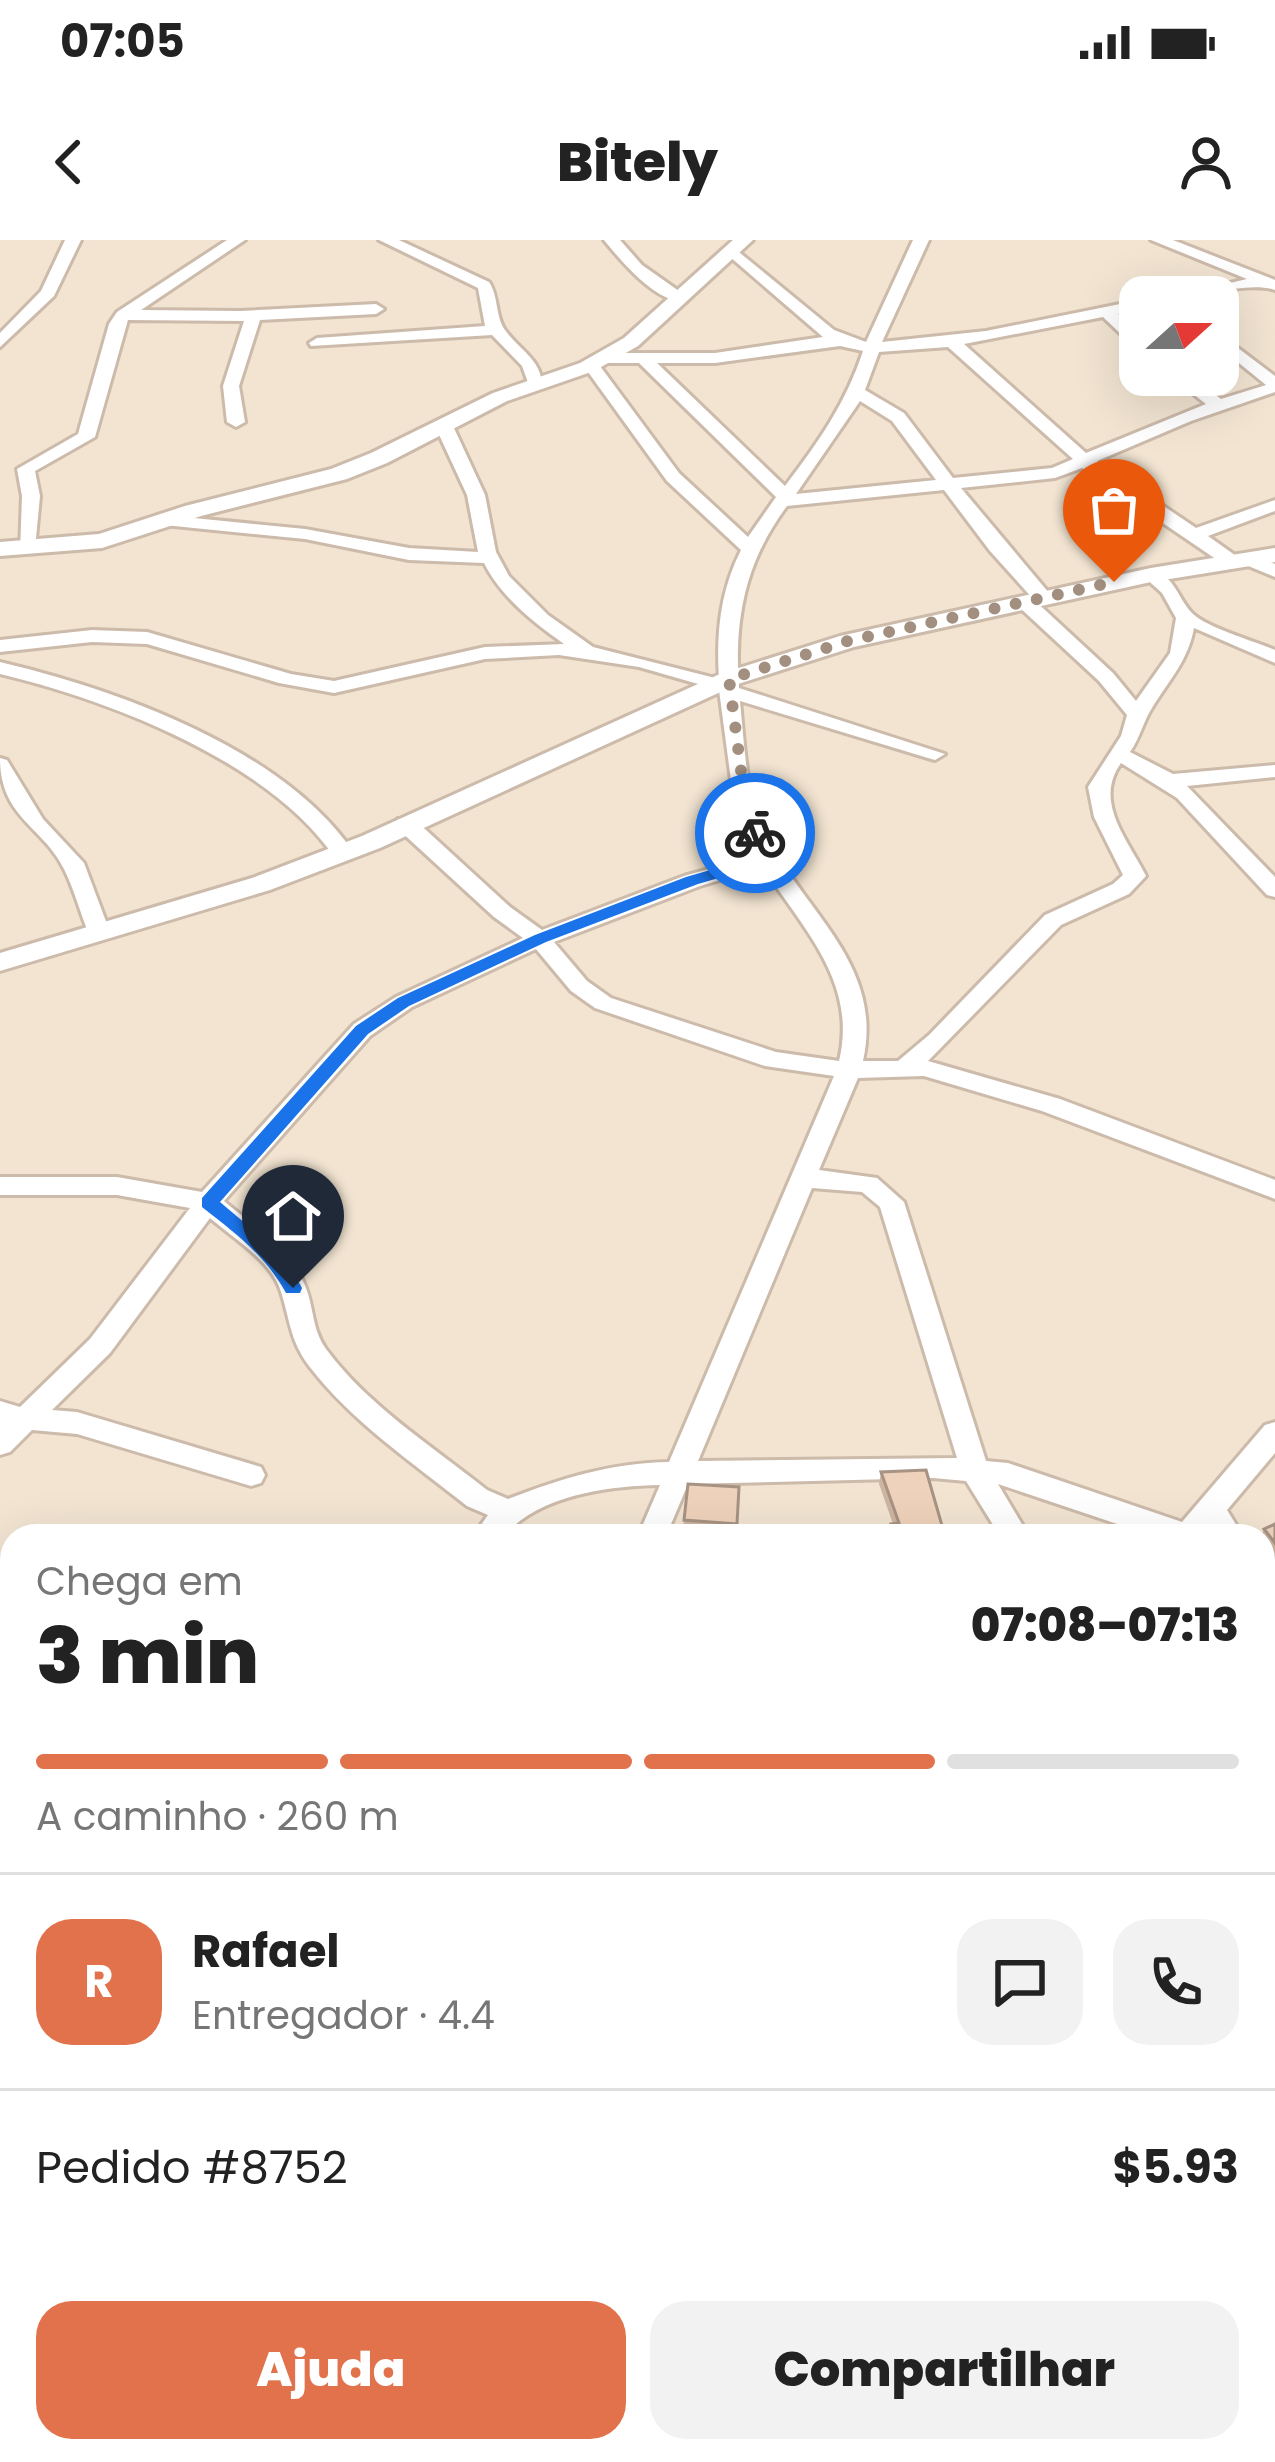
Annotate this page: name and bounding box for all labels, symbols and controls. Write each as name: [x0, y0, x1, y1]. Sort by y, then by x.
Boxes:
text: 07:05: [60, 10, 185, 73]
text: Bitely: [557, 124, 718, 200]
icon: back: [36, 129, 102, 195]
icon: person: [1173, 129, 1239, 195]
north arrow: [1119, 276, 1239, 396]
map controls: [1119, 276, 1239, 396]
pin: [1063, 459, 1165, 582]
icon: bag: [1081, 477, 1147, 543]
courier: [695, 773, 815, 893]
icon: bike: [722, 800, 788, 866]
pin: [242, 1165, 344, 1288]
icon: home: [260, 1183, 326, 1249]
text: Chega em: [36, 1554, 243, 1609]
text: 07:08–07:13: [971, 1594, 1239, 1657]
text: 3 min: [36, 1601, 259, 1710]
text: A caminho · 260 m: [36, 1789, 399, 1844]
button: chat: [957, 1919, 1083, 2045]
button: phone: [1113, 1919, 1239, 2045]
text: Rafael: [192, 1920, 340, 1983]
text: R: [84, 1950, 114, 2013]
text: Entregador · 4.4: [192, 1988, 495, 2043]
text: Pedido #8752: [36, 2136, 348, 2199]
text: $5.93: [1113, 2136, 1239, 2199]
button: Ajuda: [36, 2301, 626, 2439]
button: Compartilhar: [650, 2301, 1239, 2439]

